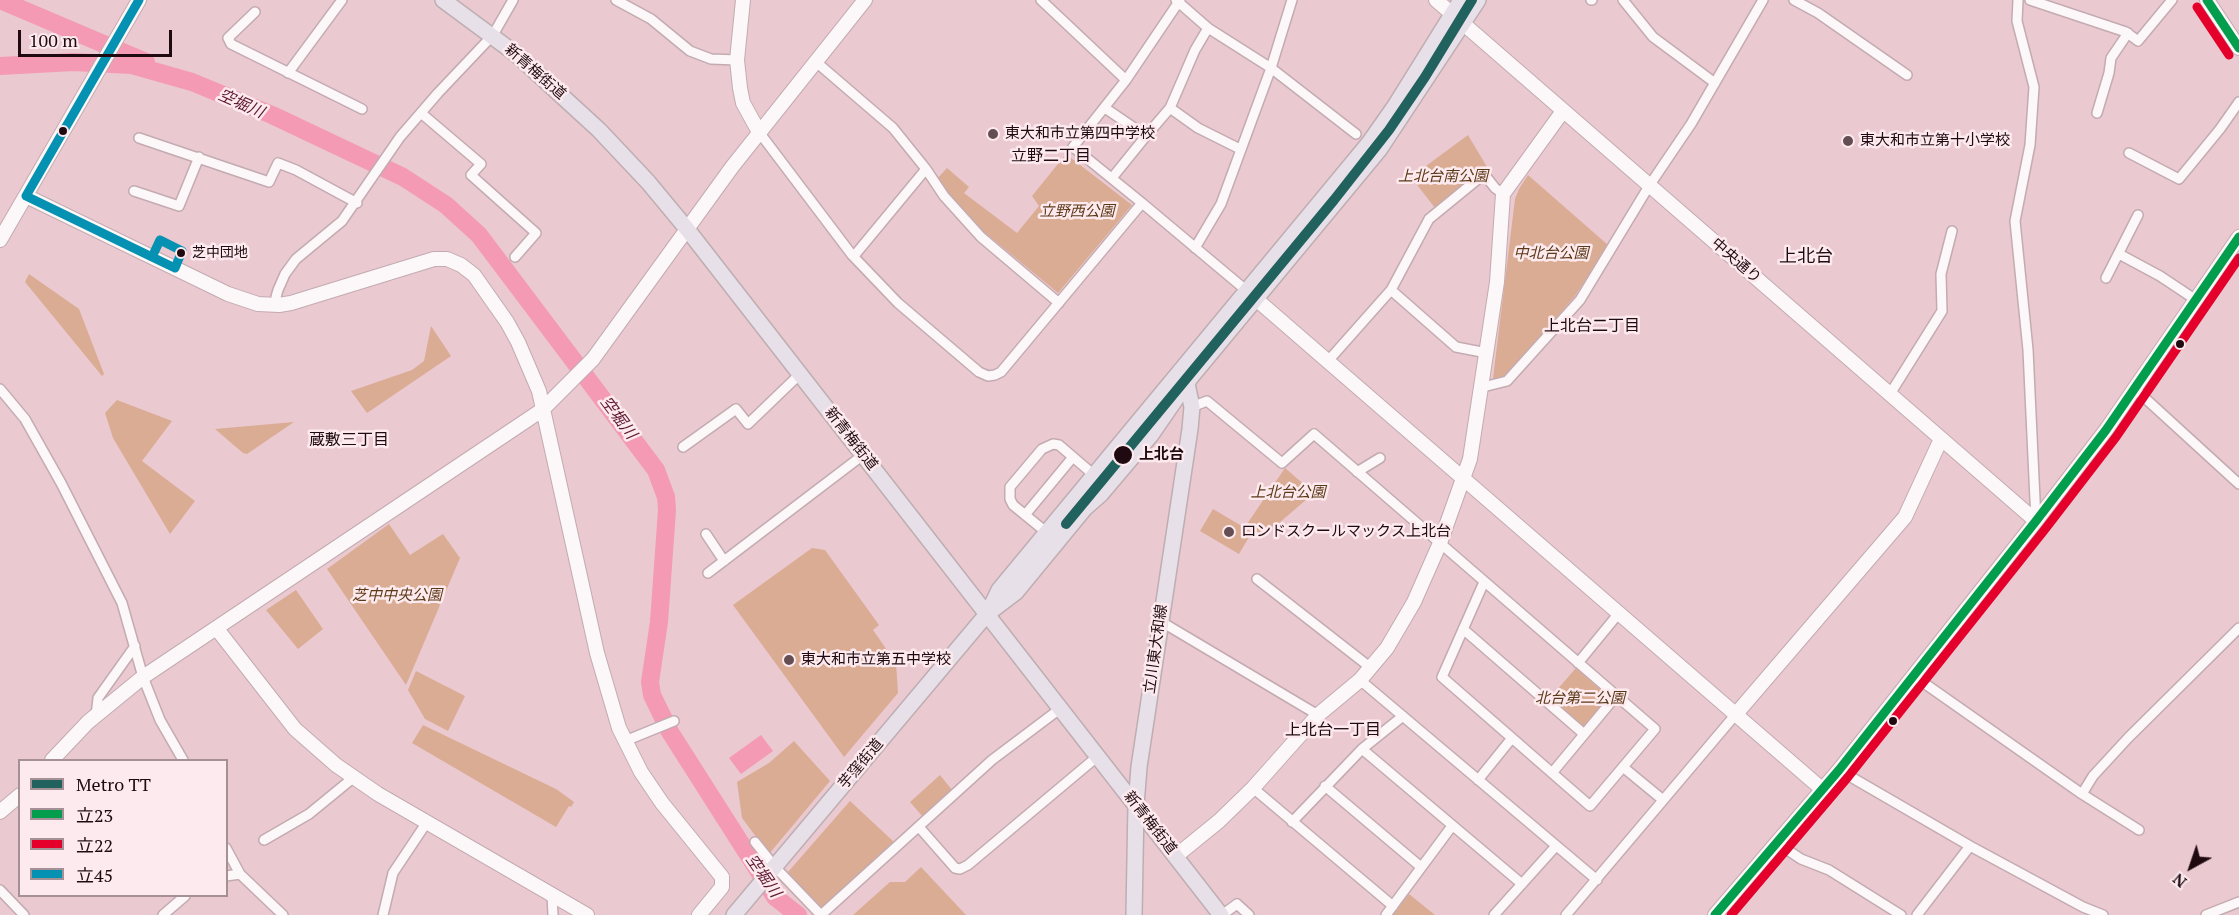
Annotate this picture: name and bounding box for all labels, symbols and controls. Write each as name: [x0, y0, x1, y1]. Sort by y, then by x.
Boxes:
scale bar: [21, 18, 176, 56]
text: 100 m: [29, 28, 78, 52]
street label: 新青梅街道: [501, 41, 569, 103]
water label: 空堀川: [215, 85, 267, 123]
unlabelled marker: [57, 125, 69, 137]
place label: 東大和市立第四中学校: [1005, 125, 1155, 143]
marker: 東大和市立第四中学校: [986, 127, 1000, 141]
place label: 東大和市立第十小学校: [1860, 132, 2010, 150]
marker: 東大和市立第十小学校: [1841, 134, 1855, 148]
district label: 立野二丁目: [1011, 146, 1091, 166]
park label: 上北台南公園: [1398, 168, 1488, 186]
park label: 立野西公園: [1040, 203, 1114, 221]
street label: 中央通り: [1707, 235, 1765, 287]
place label: 芝中団地: [192, 245, 248, 261]
park label: 中北台公園: [1514, 245, 1588, 263]
district label: 上北台: [1779, 246, 1833, 268]
marker: 芝中団地: [175, 247, 187, 259]
district label: 上北台二丁目: [1544, 316, 1640, 336]
unlabelled marker: [2174, 338, 2186, 350]
water label: 空堀川: [596, 393, 640, 443]
street label: 新青梅街道: [821, 404, 881, 474]
district label: 蔵敷三丁目: [309, 430, 389, 450]
marker: 上北台: [1112, 444, 1134, 466]
place label: 上北台: [1139, 446, 1184, 464]
park label: 上北台公園: [1251, 484, 1325, 502]
place label: ロンドスクールマックス上北台: [1241, 523, 1451, 541]
marker: ロンドスクールマックス上北台: [1222, 525, 1236, 539]
park label: 芝中中央公園: [352, 587, 442, 605]
street label: 立川東大和線: [1141, 603, 1171, 695]
place label: 東大和市立第五中学校: [801, 651, 951, 669]
marker: 東大和市立第五中学校: [782, 653, 796, 667]
park label: 北台第二公園: [1535, 690, 1625, 708]
unlabelled marker: [1887, 715, 1899, 727]
district label: 上北台一丁目: [1285, 720, 1381, 740]
street label: 芋窪街道: [835, 735, 887, 793]
legend: [18, 759, 228, 897]
text: Metro TT: [76, 772, 151, 796]
street label: 新青梅街道: [1120, 788, 1180, 858]
text: 立23: [76, 803, 113, 827]
text: 立22: [76, 833, 113, 857]
north arrow: [2161, 837, 2221, 897]
water label: 空堀川: [741, 851, 785, 901]
text: 立45: [76, 863, 113, 887]
text: N: [2168, 868, 2191, 893]

